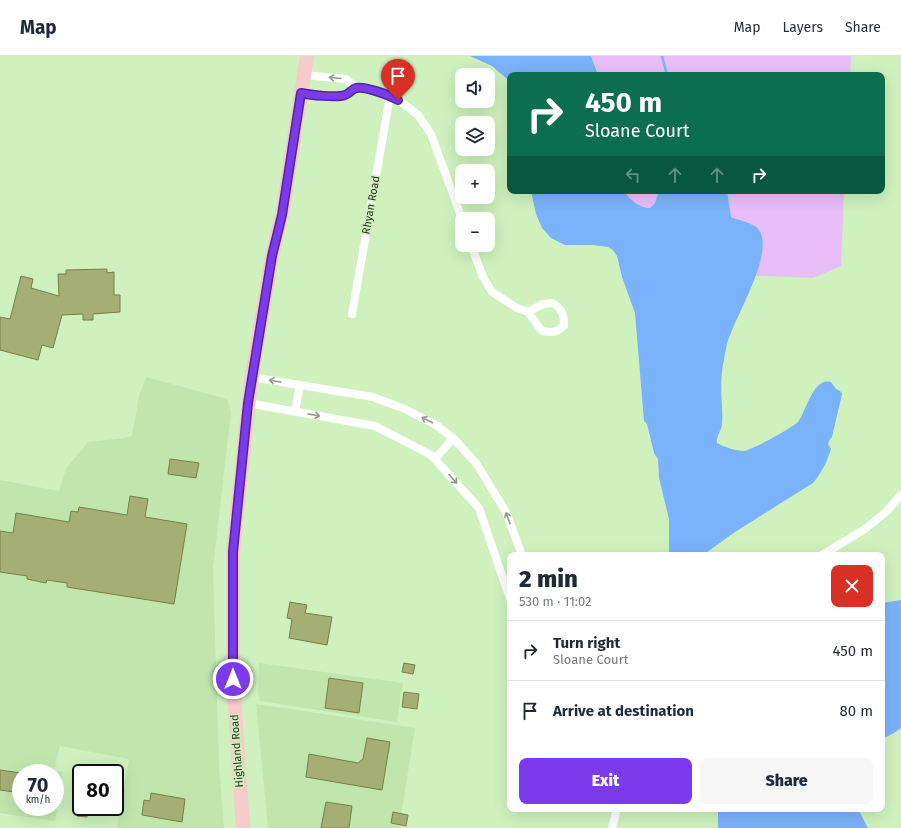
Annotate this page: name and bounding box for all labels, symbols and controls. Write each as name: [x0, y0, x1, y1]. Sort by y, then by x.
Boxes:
text: Map: [20, 16, 57, 39]
text: Map: [734, 19, 760, 36]
text: Layers: [782, 19, 823, 36]
text: Share: [845, 19, 881, 36]
pin: [381, 59, 415, 100]
icon: arrive: [387, 65, 409, 87]
map controls: [455, 68, 495, 252]
button: sound: [455, 68, 495, 108]
one-way arrow: [329, 75, 342, 82]
text: 450 m: [585, 86, 662, 119]
icon: right: [519, 88, 571, 140]
button: layers: [455, 116, 495, 156]
text: Sloane Court: [585, 120, 689, 142]
button: +: [455, 164, 495, 204]
icon: left: [622, 164, 644, 186]
icon: ahead: [664, 164, 686, 186]
icon: ahead: [706, 164, 728, 186]
icon: right: [748, 164, 770, 186]
street label: Rhyan Road: [359, 175, 383, 235]
button: −: [455, 212, 495, 252]
one-way arrow: [269, 377, 282, 385]
one-way arrow: [307, 411, 320, 419]
one-way arrow: [421, 416, 433, 423]
one-way arrow: [448, 474, 458, 484]
one-way arrow: [504, 513, 512, 525]
text: 2 min: [519, 565, 578, 593]
button: close: [831, 565, 873, 607]
text: 530 m · 11:02: [519, 594, 592, 609]
text: Turn right: [553, 634, 620, 652]
icon: right: [519, 640, 541, 662]
text: 450 m: [832, 642, 873, 660]
text: Sloane Court: [553, 652, 628, 667]
position arrow: [212, 658, 254, 700]
icon: arrive: [519, 700, 541, 722]
text: Arrive at destination: [553, 702, 694, 720]
text: 80 m: [840, 702, 873, 720]
street label: Highland Road: [228, 714, 246, 788]
button: Exit: [519, 758, 692, 804]
button: Share: [700, 758, 873, 804]
speed limit sign: 80: [72, 764, 124, 816]
text: 70: [28, 773, 48, 797]
text: km/h: [26, 794, 50, 806]

